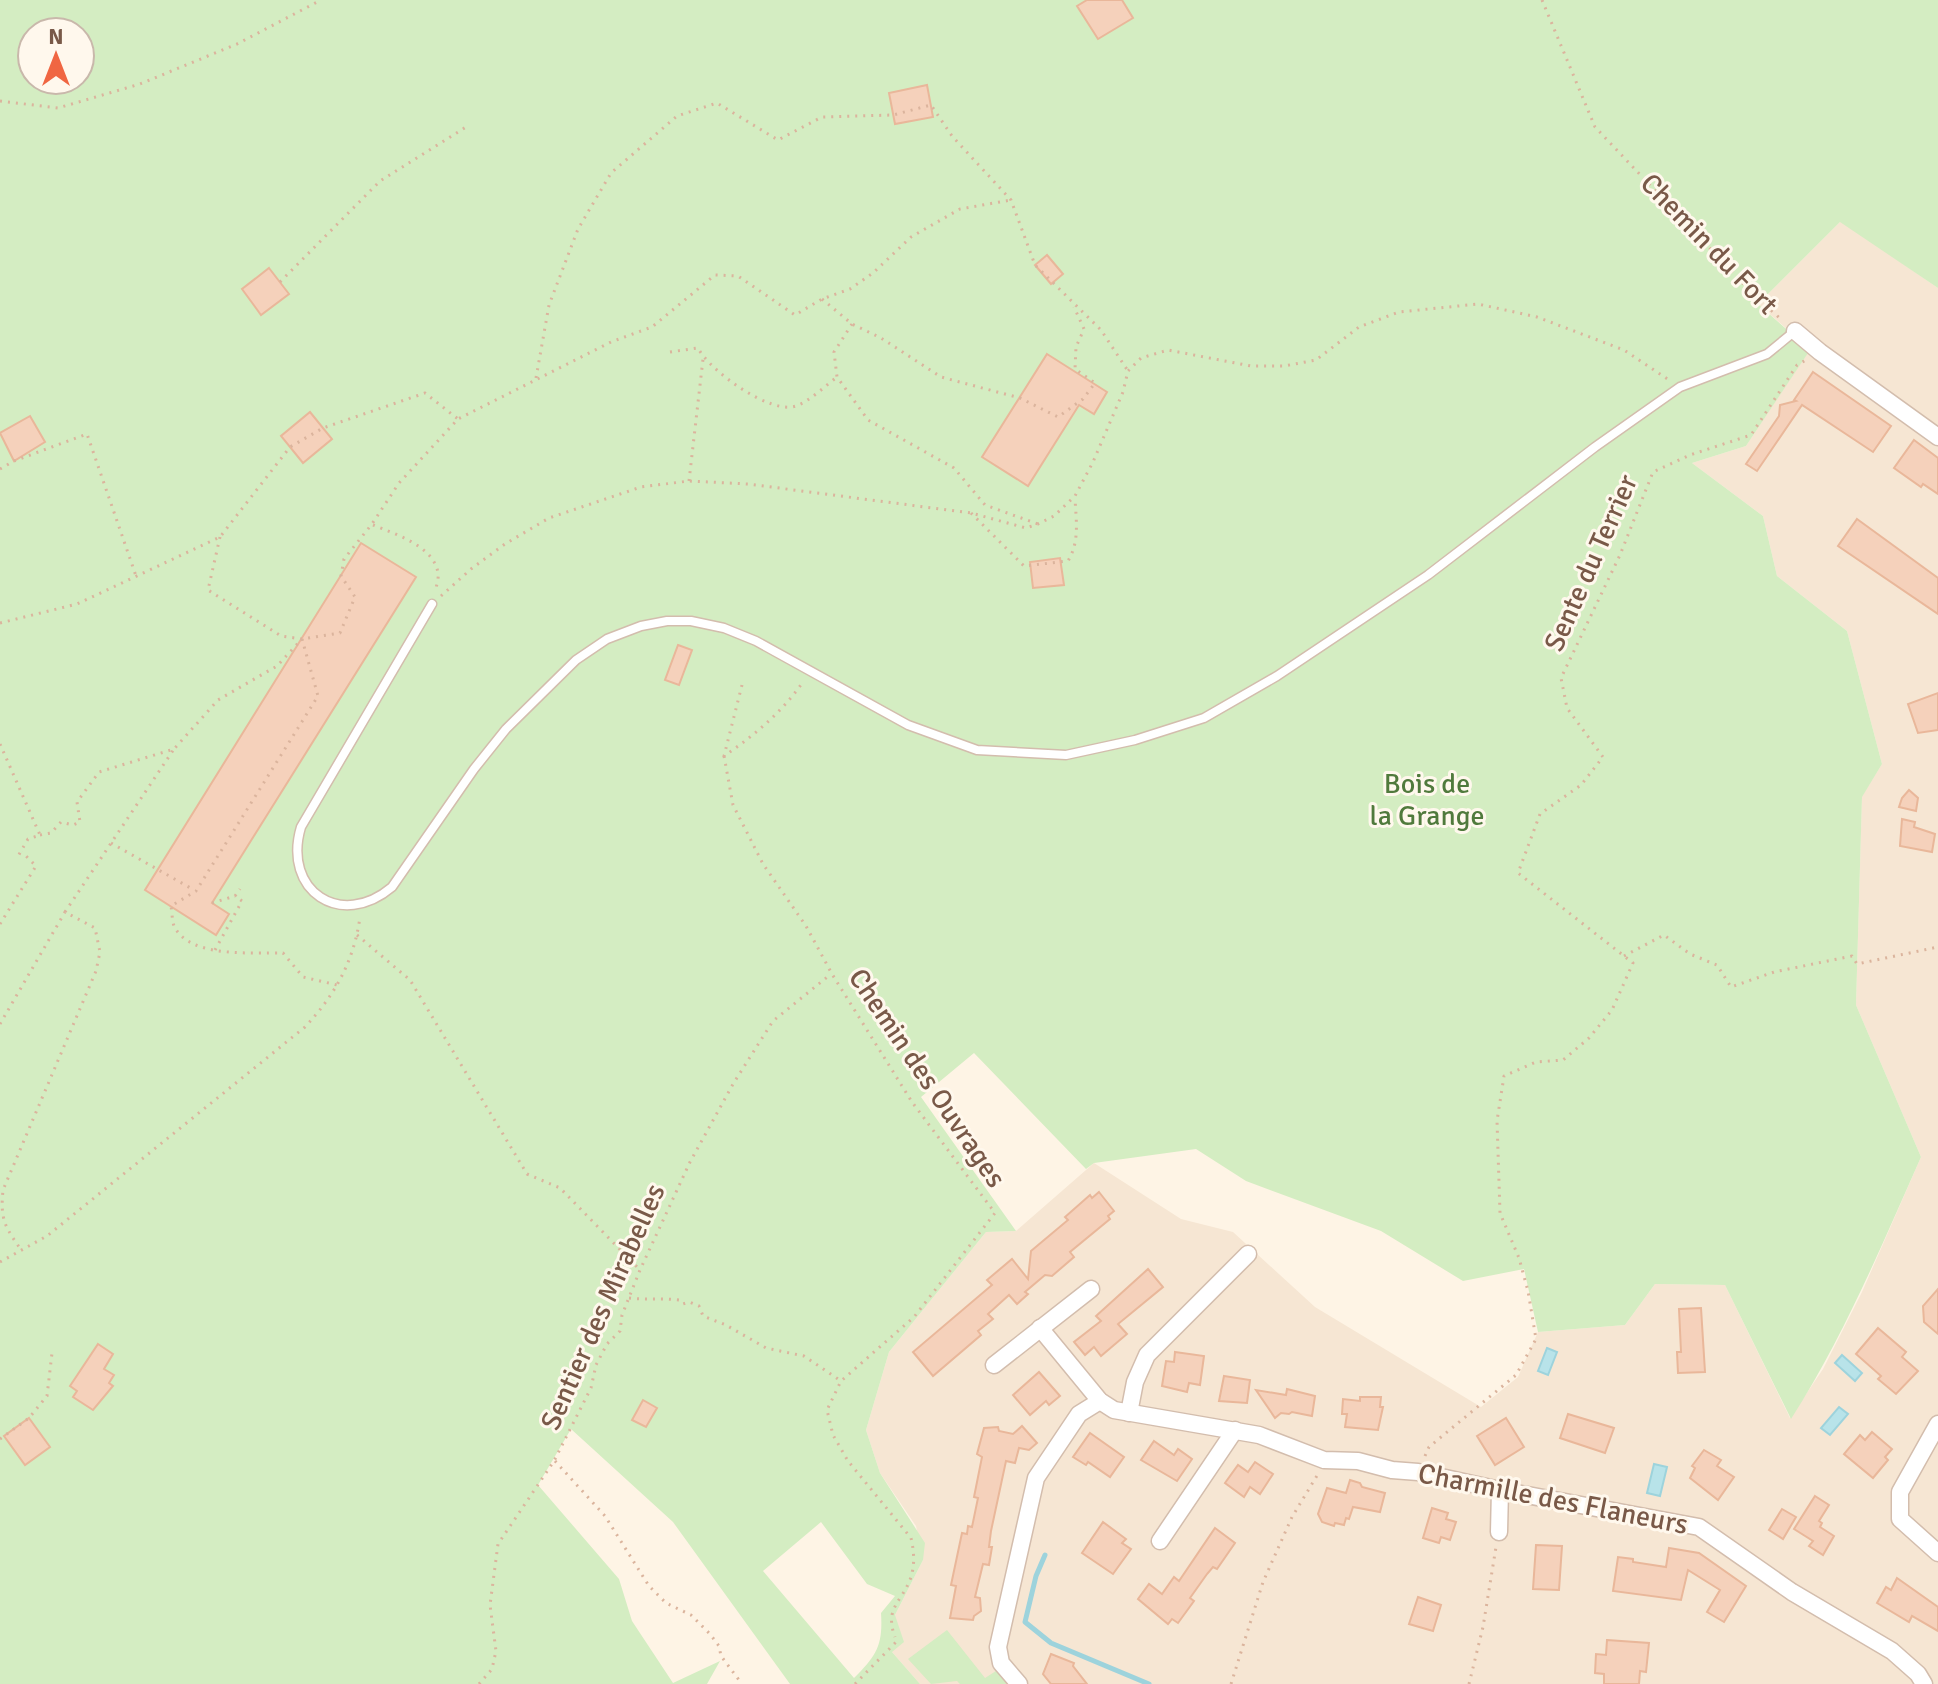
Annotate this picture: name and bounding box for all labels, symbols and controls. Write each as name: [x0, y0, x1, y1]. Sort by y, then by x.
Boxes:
north arrow: [16, 16, 96, 96]
text: N: [48, 23, 64, 50]
street label: Chemin du Fort: [1633, 166, 1785, 322]
street label: Sente du Terrier: [1537, 469, 1645, 656]
park label: Bois de la Grange: [1370, 767, 1485, 833]
street label: Chemin des Ouvrages: [841, 962, 1013, 1194]
street label: Sentier des Mirabelles: [533, 1179, 673, 1435]
street label: Charmille des Flaneurs: [1415, 1456, 1691, 1542]

